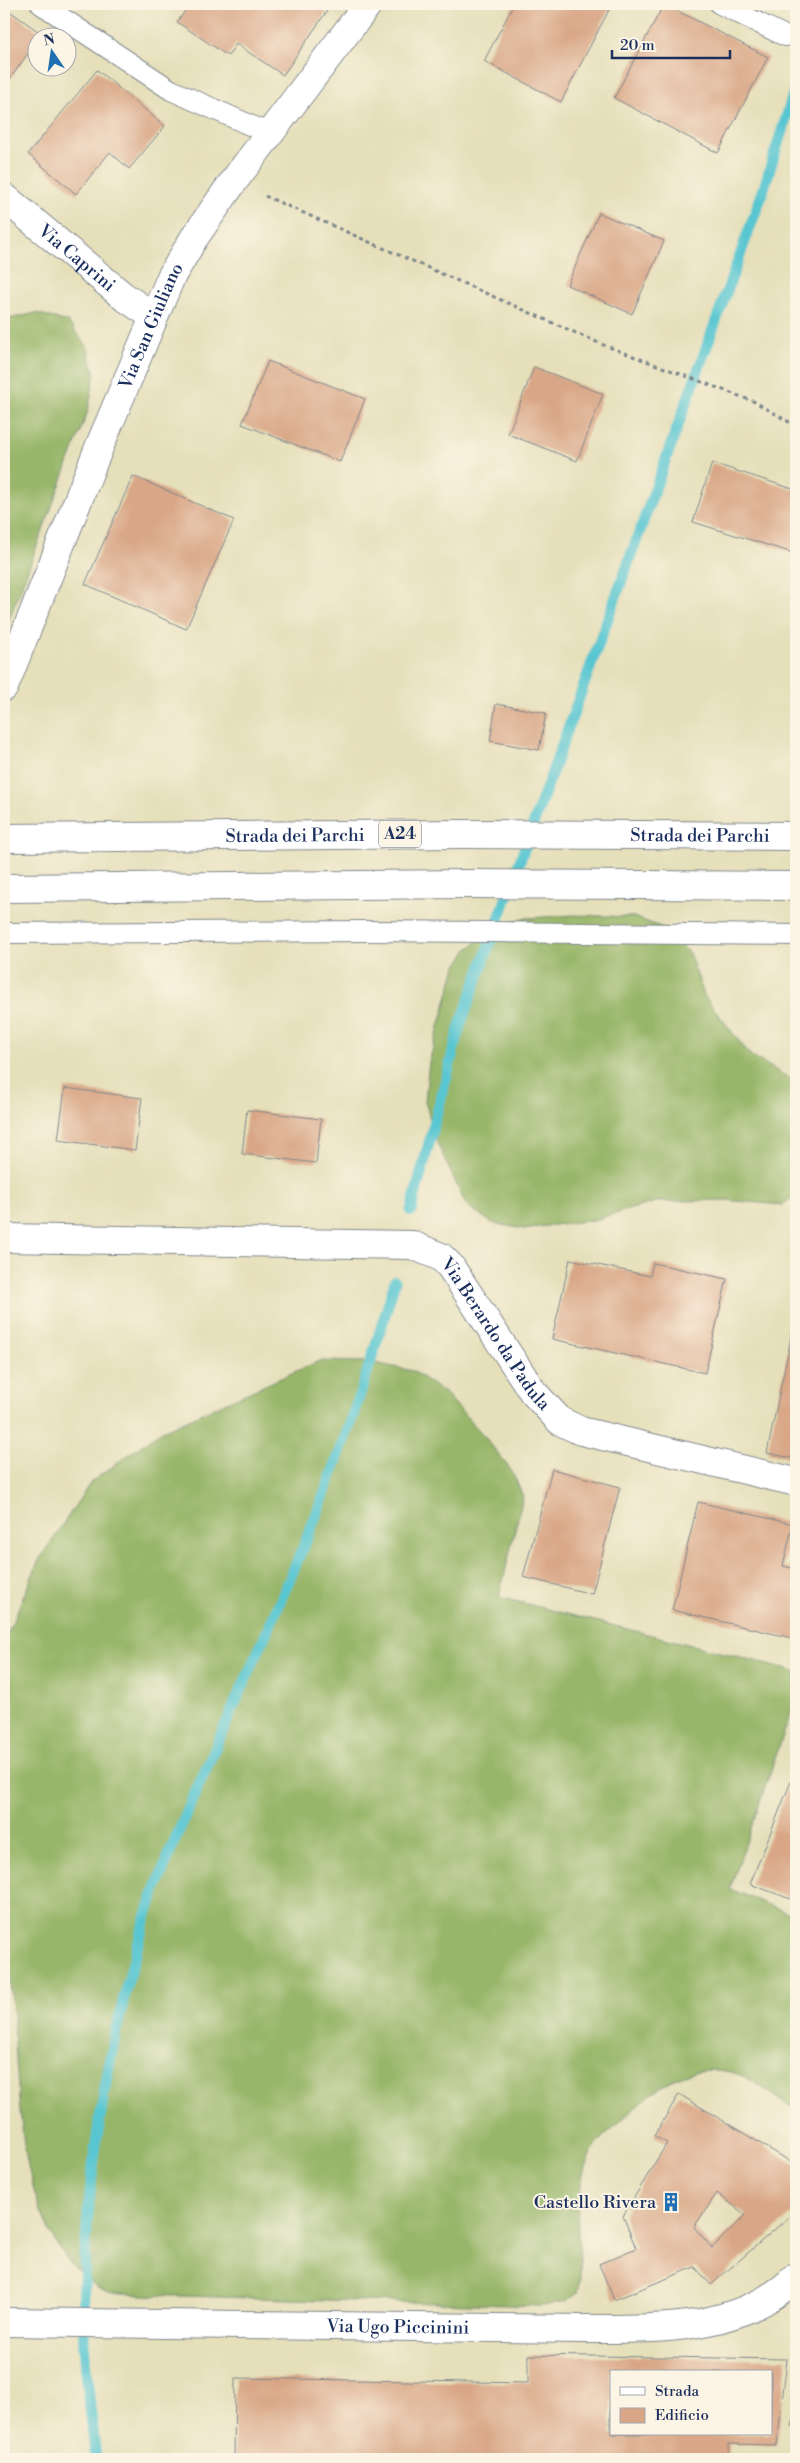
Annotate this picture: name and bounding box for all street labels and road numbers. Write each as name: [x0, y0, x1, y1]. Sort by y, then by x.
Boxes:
street label: Via Caprini: [33, 218, 120, 296]
street label: Via San Giuliano: [113, 258, 188, 393]
road number: A24: [379, 821, 421, 848]
street label: Strada dei Parchi: [225, 823, 365, 848]
street label: Strada dei Parchi: [630, 824, 770, 847]
street label: Via Berardo da Padula: [436, 1252, 556, 1416]
street label: Via Ugo Piccinini: [326, 2314, 469, 2339]

